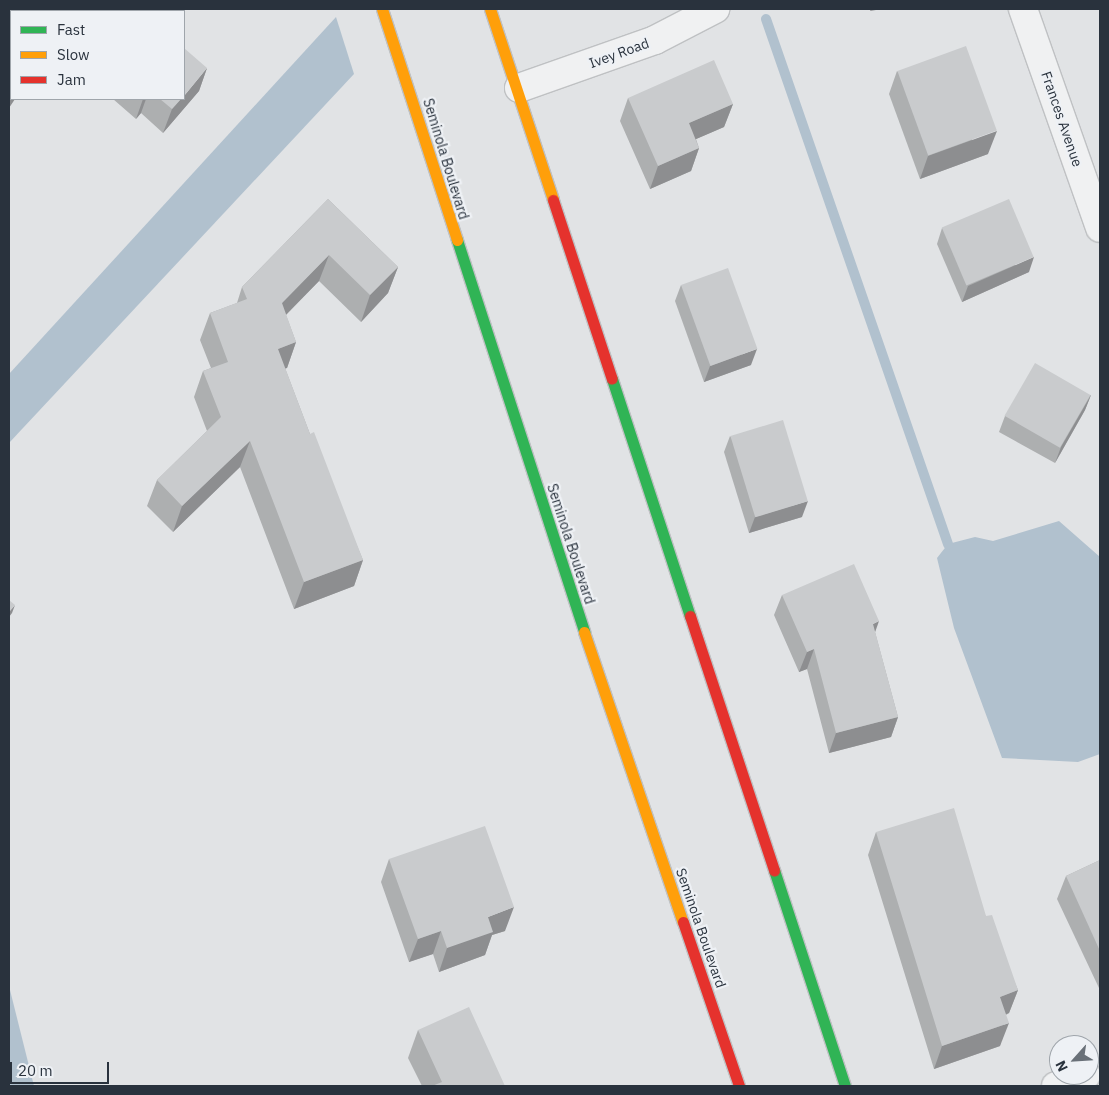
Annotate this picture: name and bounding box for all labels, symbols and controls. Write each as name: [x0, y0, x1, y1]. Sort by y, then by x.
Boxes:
legend: [10, 10, 185, 100]
text: Fast: [57, 20, 85, 39]
street label: Ivey Road: [587, 34, 651, 72]
text: Slow: [57, 45, 90, 64]
street label: Frances Avenue: [1038, 69, 1086, 169]
text: Jam: [57, 70, 86, 89]
street label: Seminola Boulevard: [420, 96, 472, 222]
street label: Seminola Boulevard: [544, 482, 598, 606]
street label: Seminola Boulevard: [673, 866, 729, 990]
north arrow: [1049, 1035, 1099, 1085]
scale bar: [12, 1052, 111, 1084]
text: N: [1051, 1058, 1072, 1075]
text: 20 m: [18, 1061, 53, 1080]

